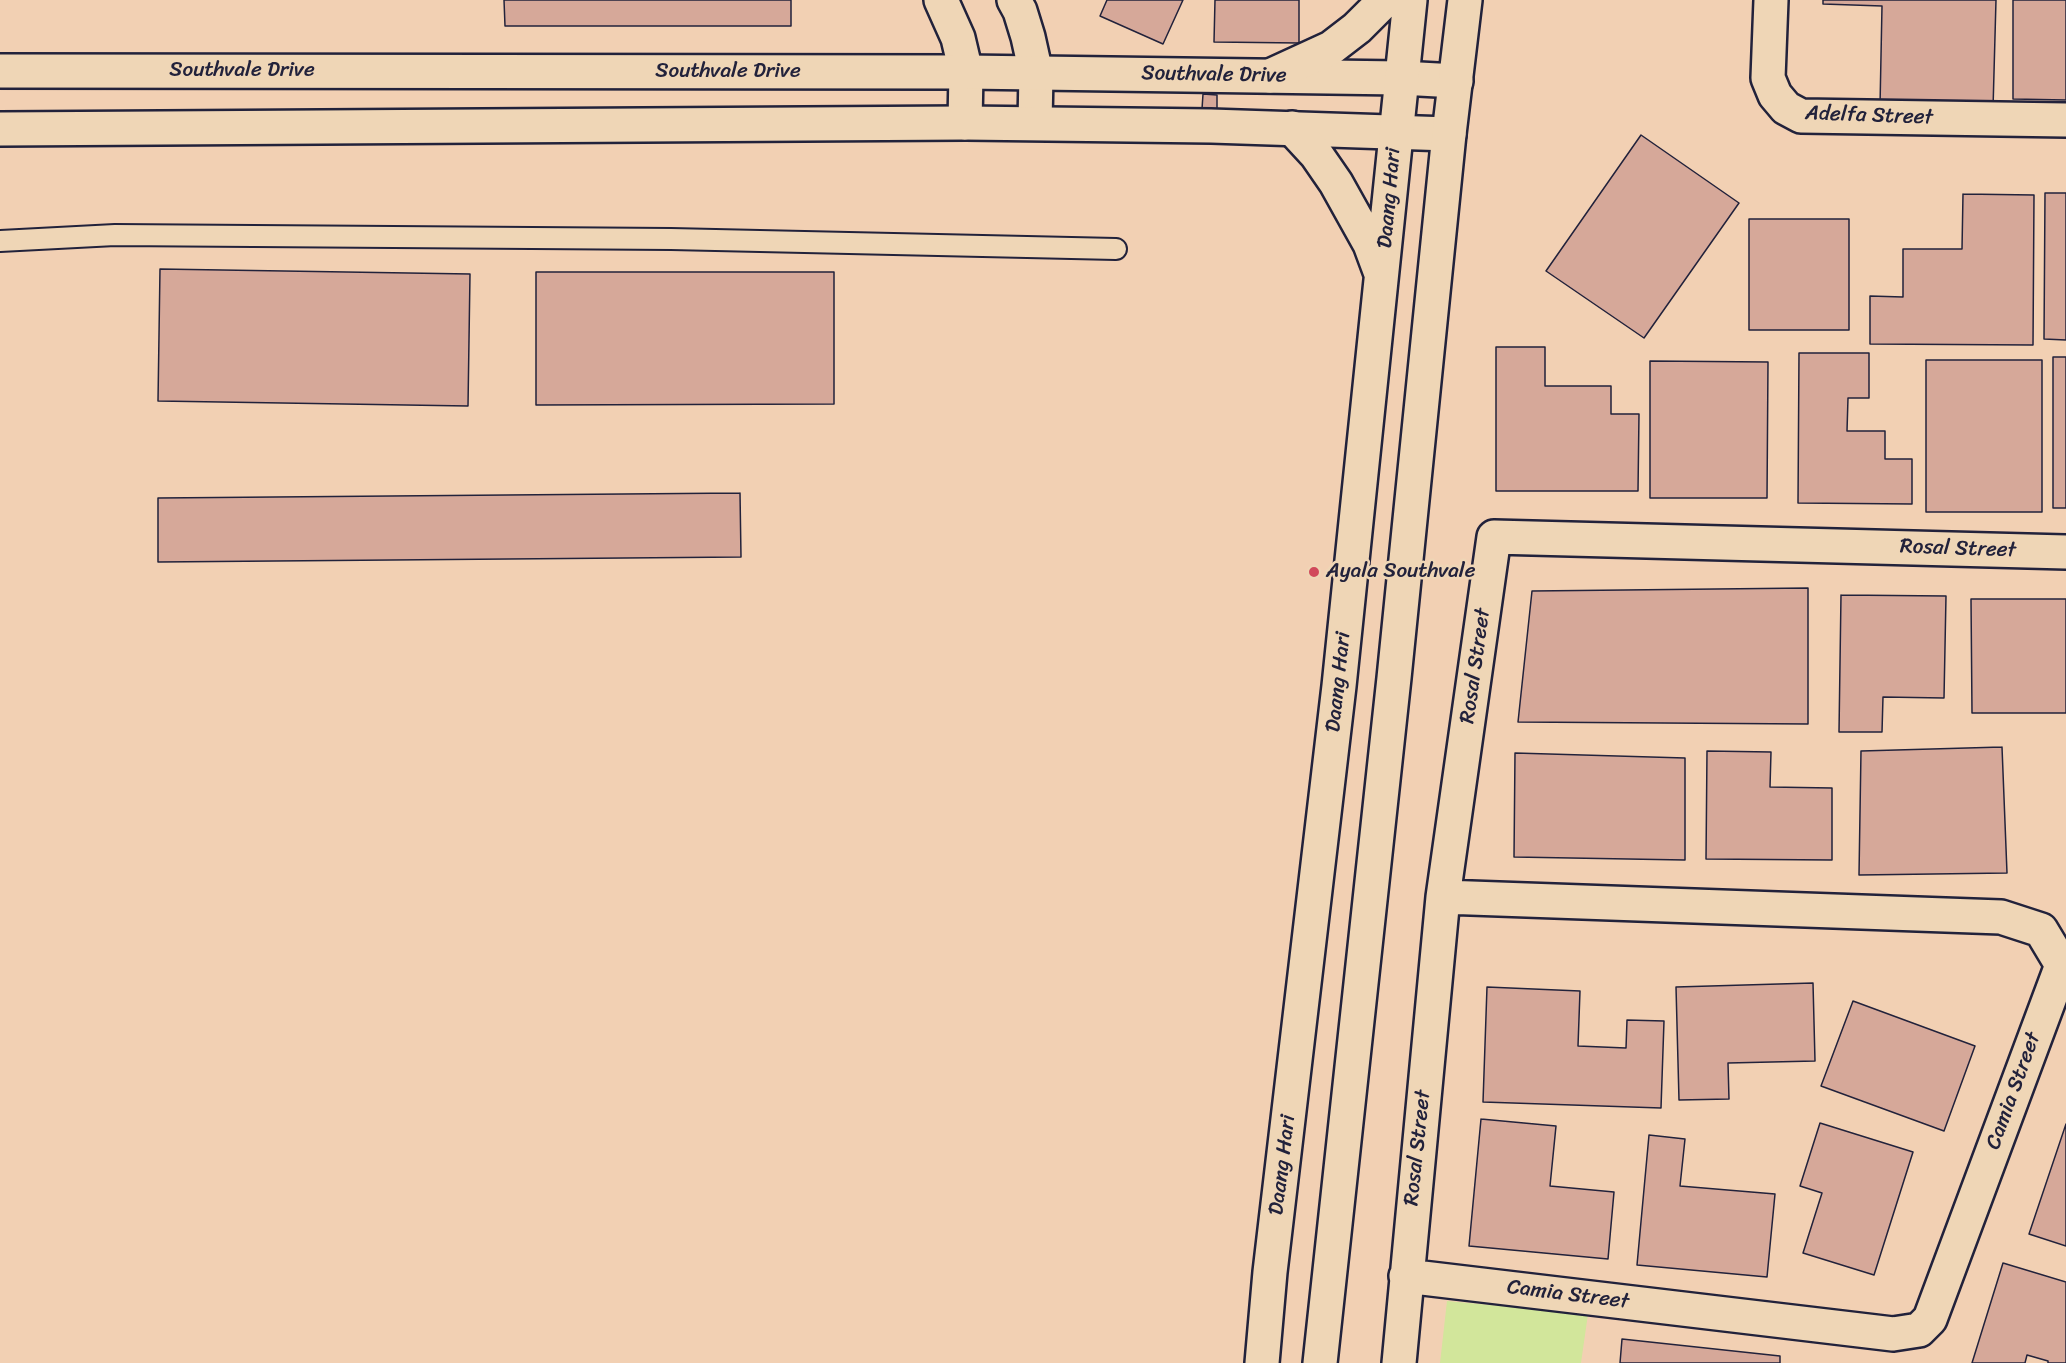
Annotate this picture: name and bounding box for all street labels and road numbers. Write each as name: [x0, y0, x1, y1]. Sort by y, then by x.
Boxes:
street label: Southvale Drive: [169, 58, 315, 84]
street label: Southvale Drive: [655, 59, 801, 85]
street label: Southvale Drive: [1141, 61, 1287, 89]
street label: Adelfa Street: [1805, 101, 1933, 131]
street label: Daang Hari: [1373, 147, 1407, 249]
street label: Rosal Street: [1900, 534, 2016, 564]
street label: Rosal Street: [1455, 607, 1497, 725]
street label: Daang Hari: [1321, 631, 1357, 733]
street label: Camia Street: [1981, 1029, 2047, 1153]
street label: Rosal Street: [1399, 1089, 1437, 1207]
street label: Daang Hari: [1264, 1113, 1302, 1217]
street label: Camia Street: [1506, 1275, 1630, 1315]

